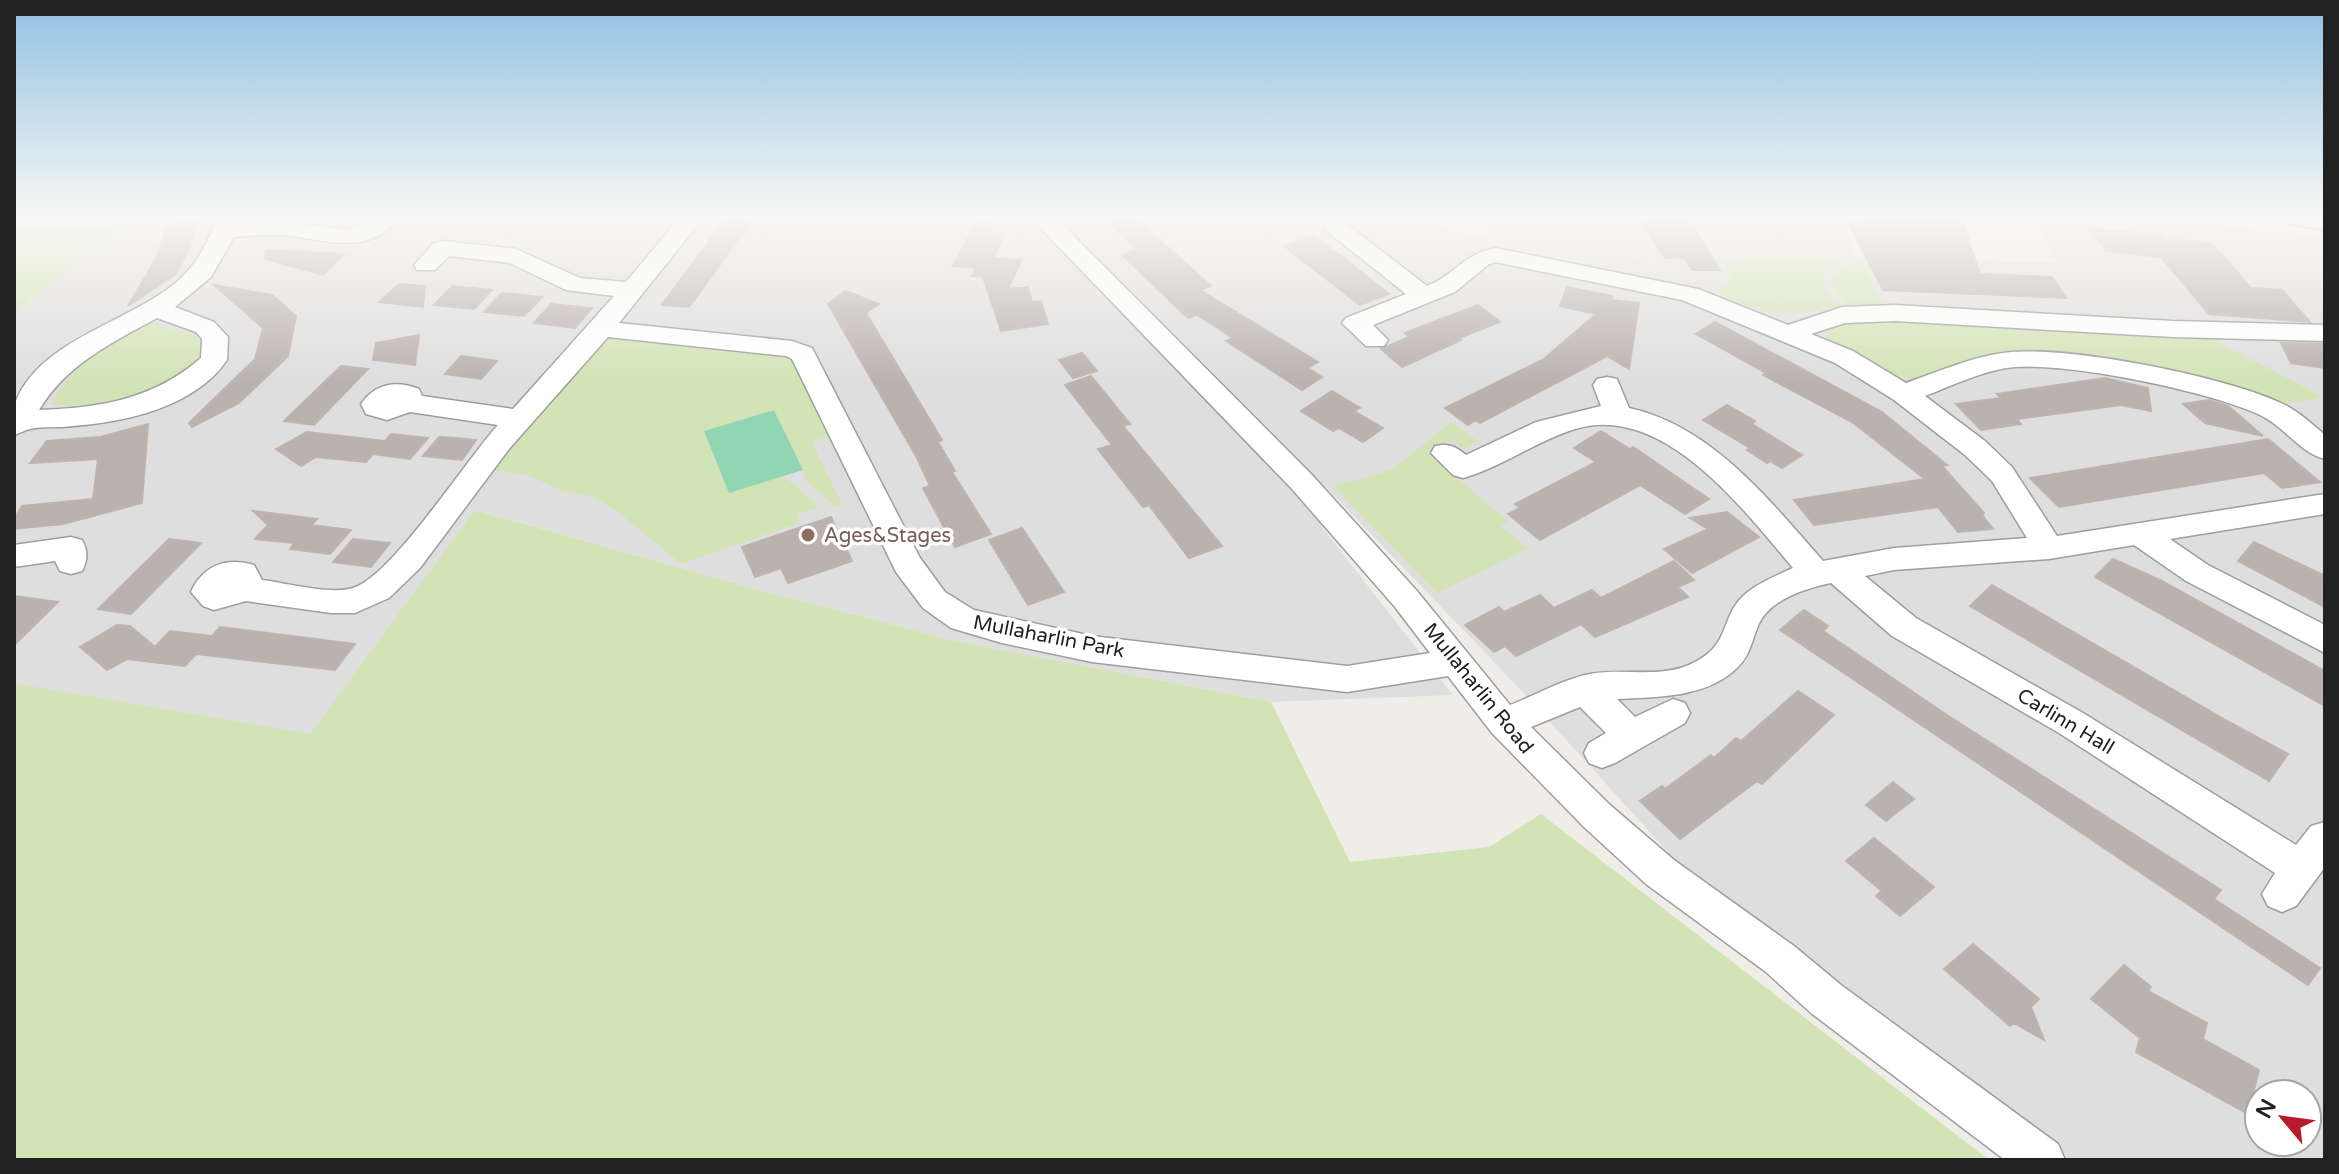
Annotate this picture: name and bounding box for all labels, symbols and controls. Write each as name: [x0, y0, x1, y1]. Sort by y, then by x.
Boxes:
place label: Ages&Stages: [824, 524, 951, 548]
marker: Ages&Stages: [799, 526, 817, 544]
street label: Mullaharlin Park: [971, 611, 1127, 663]
street label: Mullaharlin Road: [1418, 618, 1538, 759]
street label: Carlinn Hall: [2013, 684, 2118, 760]
north arrow: [2243, 1078, 2323, 1158]
text: N: [2251, 1095, 2282, 1123]

